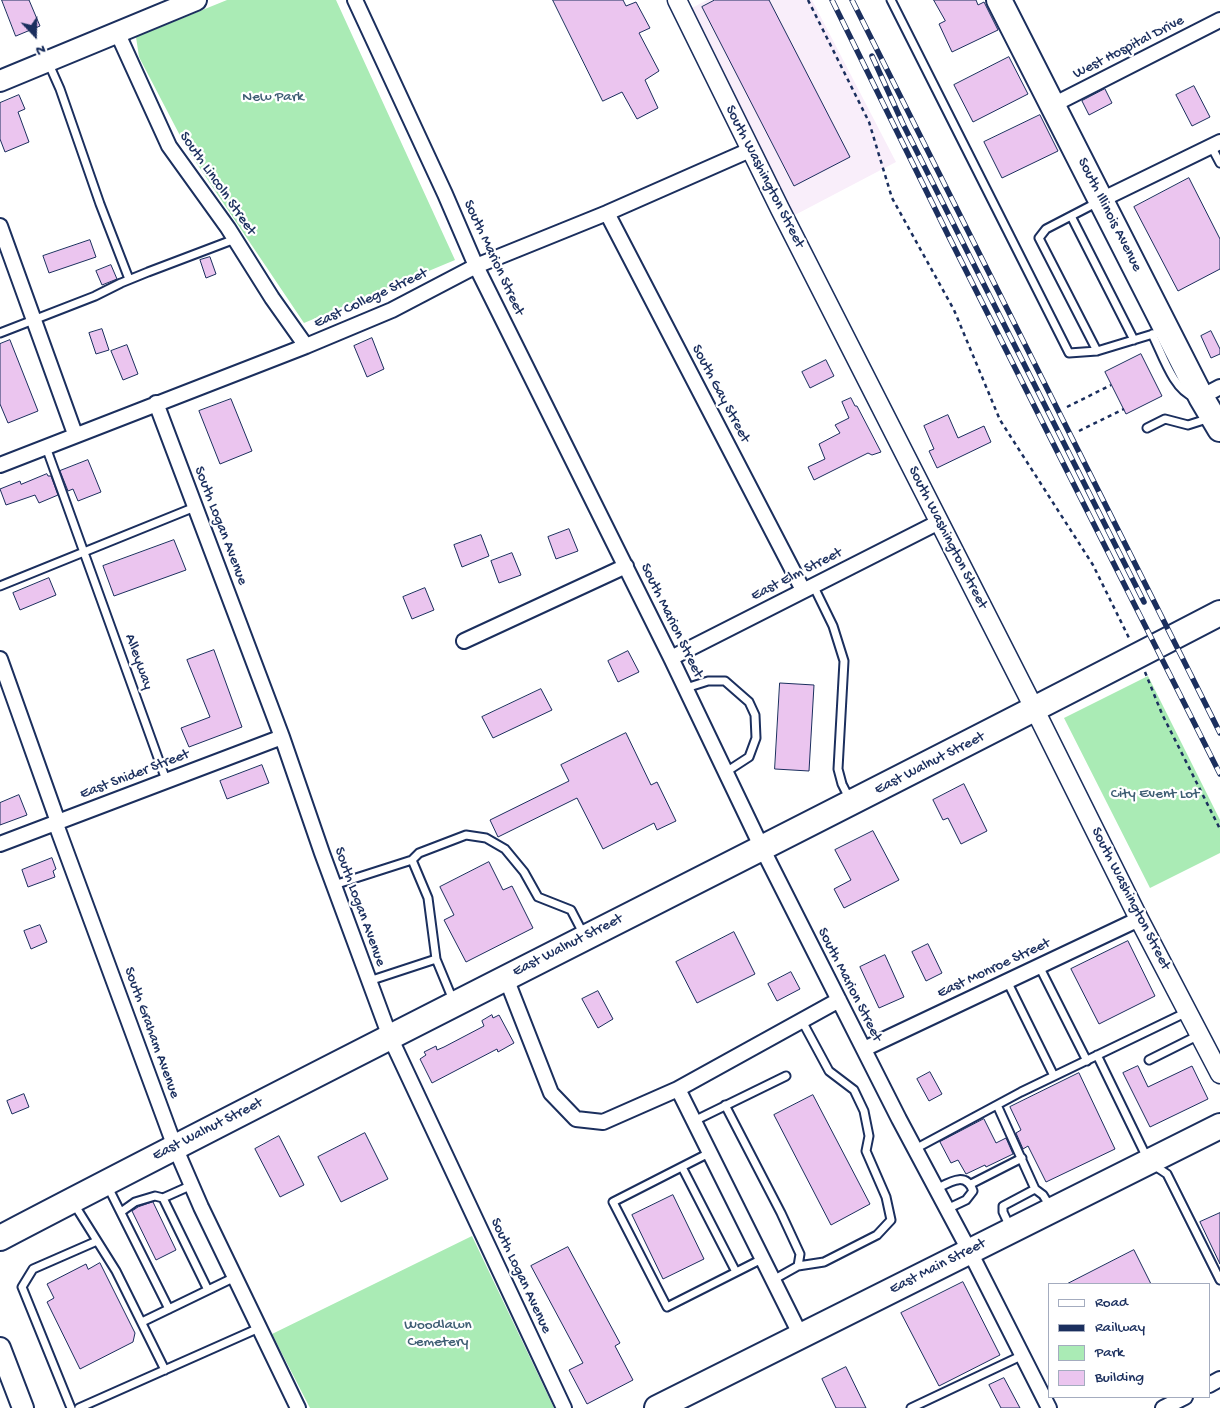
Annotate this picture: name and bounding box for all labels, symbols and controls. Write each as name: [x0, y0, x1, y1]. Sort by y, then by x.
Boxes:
north arrow: [10, 10, 60, 60]
street label: West Hospital Drive: [1070, 12, 1188, 84]
text: N: [33, 40, 48, 59]
park label: New Park: [242, 89, 304, 107]
street label: South Washington Street: [720, 103, 808, 251]
street label: South Lincoln Street: [175, 129, 259, 239]
street label: South Illinois Avenue: [1073, 155, 1145, 275]
street label: South Marion Street: [458, 197, 528, 319]
street label: East College Street: [311, 265, 431, 333]
street label: South Gay Street: [687, 342, 753, 446]
street label: South Logan Avenue: [189, 464, 251, 588]
street label: South Washington Street: [903, 464, 991, 612]
street label: East Elm Street: [748, 544, 846, 606]
street label: South Marion Street: [635, 561, 707, 681]
street label: Alleyway: [120, 632, 156, 692]
street label: East Walnut Street: [872, 728, 988, 800]
street label: East Snider Street: [78, 746, 192, 804]
park label: City Event Lot: [1111, 786, 1199, 804]
street label: South Washington Street: [1086, 825, 1174, 973]
street label: South Logan Avenue: [329, 845, 389, 969]
street label: East Walnut Street: [510, 910, 626, 982]
street label: South Marion Street: [813, 925, 885, 1045]
street label: East Monroe Street: [935, 935, 1053, 1003]
street label: South Graham Avenue: [119, 965, 183, 1101]
street label: East Walnut Street: [150, 1094, 266, 1166]
street label: South Logan Avenue: [485, 1215, 555, 1337]
street label: East Main Street: [887, 1235, 989, 1299]
legend: [1048, 1283, 1210, 1398]
text: Road: [1095, 1294, 1128, 1312]
park label: Woodlawn Cemetery: [404, 1317, 472, 1352]
text: Railway: [1095, 1319, 1145, 1337]
text: Park: [1095, 1344, 1124, 1362]
text: Building: [1095, 1369, 1144, 1387]

